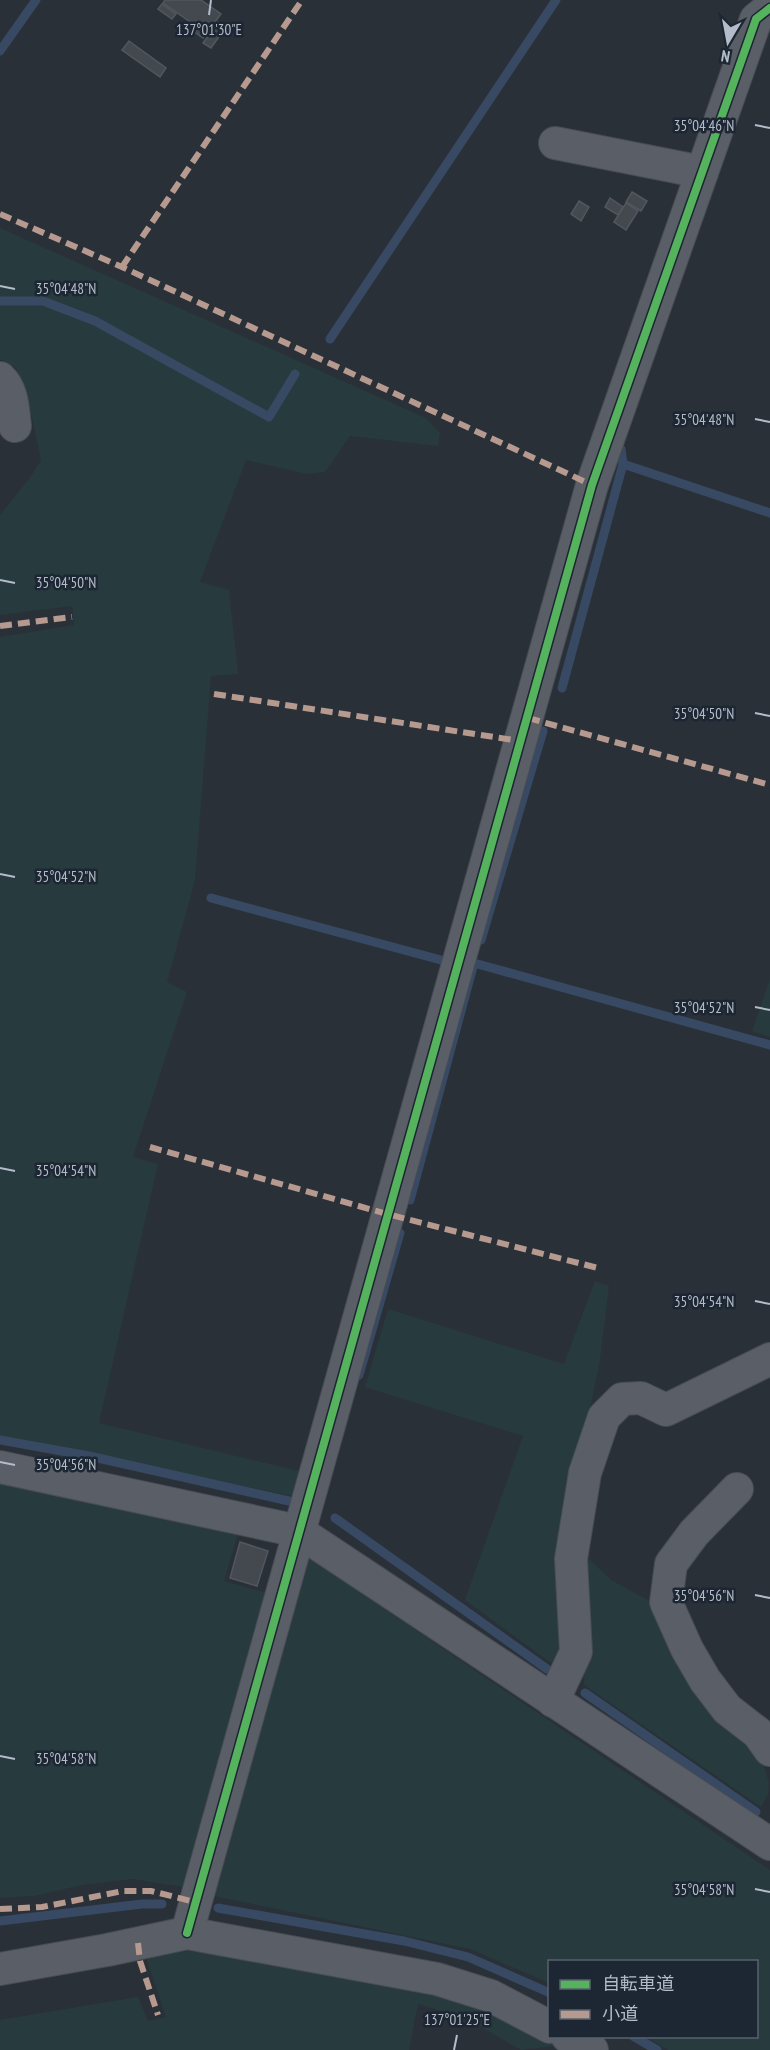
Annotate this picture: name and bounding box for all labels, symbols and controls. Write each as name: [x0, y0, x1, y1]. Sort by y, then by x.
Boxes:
north arrow: [698, 12, 758, 72]
text: 137°01'30"E: [176, 20, 242, 39]
text: N: [719, 46, 731, 67]
text: 35°04'46"N: [674, 116, 734, 135]
text: 35°04'48"N: [36, 279, 96, 298]
text: 35°04'48"N: [674, 410, 734, 429]
text: 35°04'50"N: [36, 573, 96, 592]
text: 35°04'50"N: [674, 704, 734, 723]
text: 35°04'52"N: [36, 867, 96, 886]
text: 35°04'52"N: [674, 998, 734, 1017]
text: 35°04'54"N: [36, 1161, 96, 1180]
text: 35°04'54"N: [674, 1292, 734, 1311]
text: 35°04'56"N: [36, 1455, 96, 1474]
text: 35°04'56"N: [674, 1586, 734, 1605]
text: 35°04'58"N: [36, 1749, 96, 1768]
text: 35°04'58"N: [674, 1880, 734, 1899]
legend: [548, 1960, 758, 2038]
text: 自転車道: [602, 1972, 674, 1995]
text: 小道: [602, 2002, 638, 2025]
text: 137°01'25"E: [424, 2010, 490, 2029]

